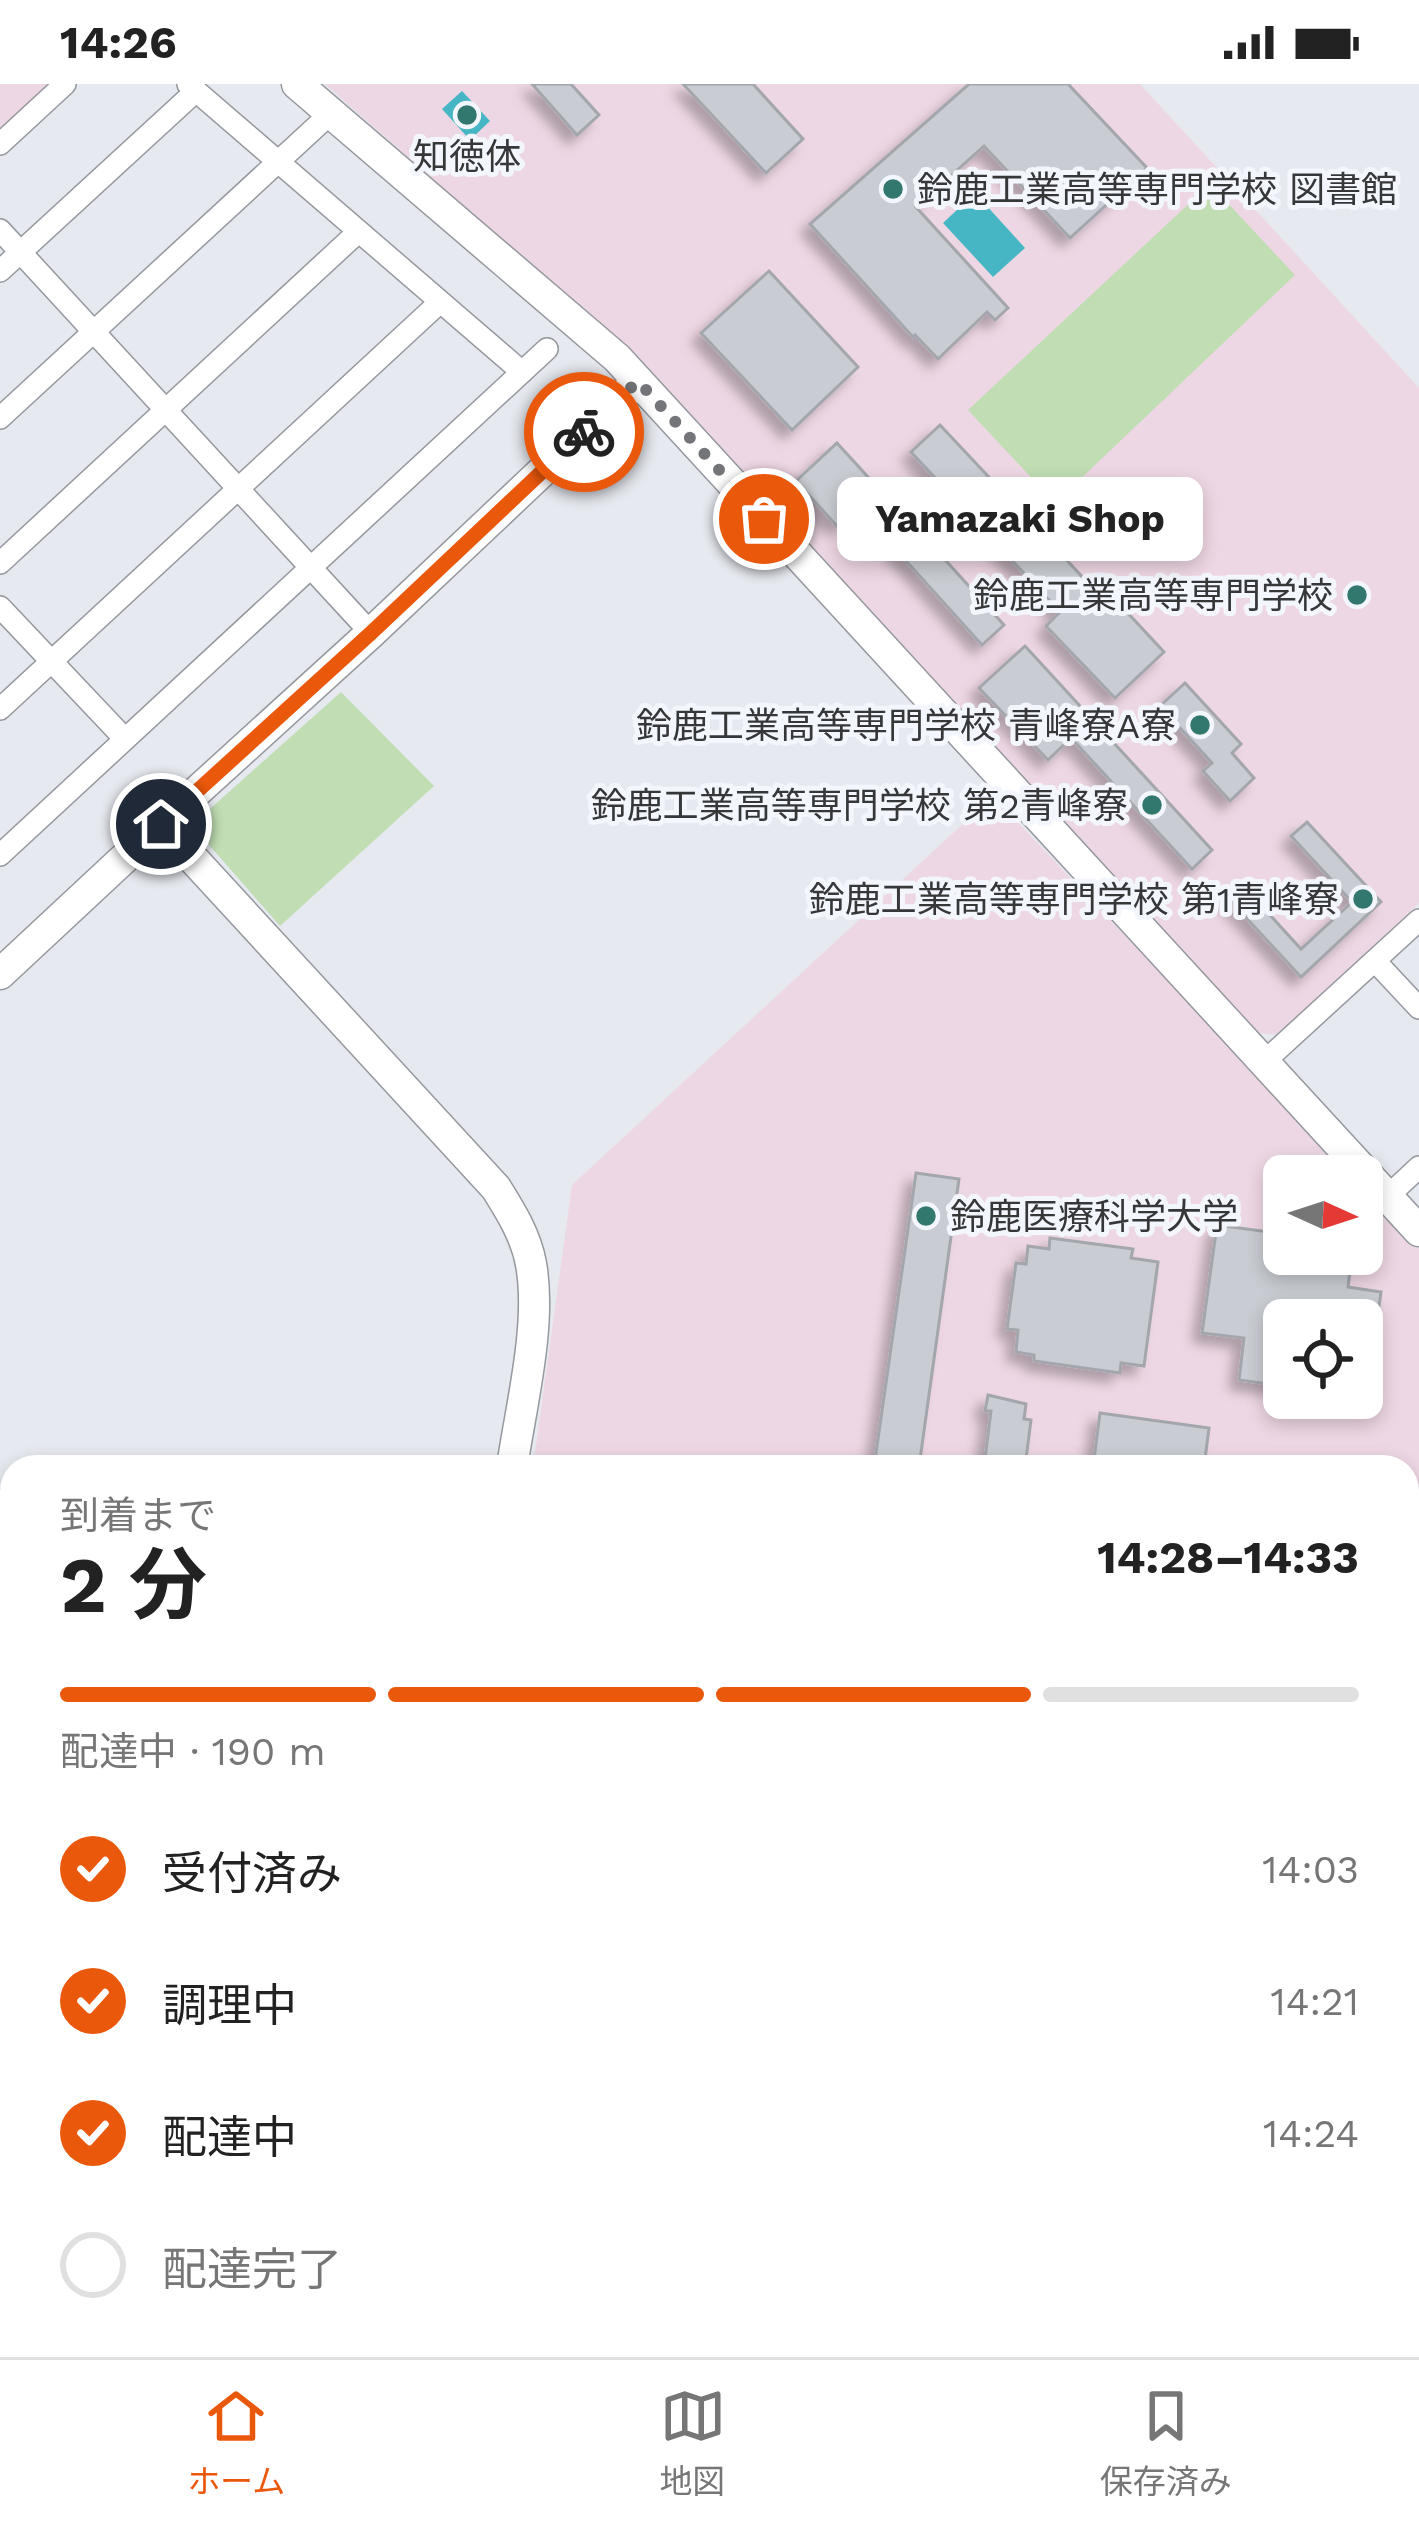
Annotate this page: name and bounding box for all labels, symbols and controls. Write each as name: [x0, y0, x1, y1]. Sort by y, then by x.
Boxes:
text: 14:26: [60, 16, 177, 69]
marker: 知徳体: [454, 102, 480, 128]
place label: 知徳体: [413, 136, 521, 178]
place label: 鈴鹿工業高等専門学校 図書館: [917, 169, 1397, 211]
marker: 鈴鹿工業高等専門学校 図書館: [880, 176, 906, 202]
courier: [524, 372, 644, 492]
icon: bike: [551, 399, 617, 465]
pin: [713, 468, 815, 570]
callout: Yamazaki Shop: [836, 477, 1202, 561]
icon: bag: [731, 486, 797, 552]
text: Yamazaki Shop: [875, 496, 1165, 541]
place label: 鈴鹿工業高等専門学校: [973, 575, 1333, 617]
marker: 鈴鹿工業高等専門学校: [1344, 582, 1370, 608]
place label: 鈴鹿工業高等専門学校 青峰寮A寮: [636, 705, 1176, 747]
marker: 鈴鹿工業高等専門学校 青峰寮A寮: [1187, 712, 1213, 738]
pin: [110, 773, 212, 875]
place label: 鈴鹿工業高等専門学校 第2青峰寮: [591, 785, 1128, 827]
icon: home: [128, 791, 194, 857]
marker: 鈴鹿工業高等専門学校 第2青峰寮: [1139, 792, 1165, 818]
place label: 鈴鹿工業高等専門学校 第1青峰寮: [809, 879, 1339, 921]
marker: 鈴鹿工業高等専門学校 第1青峰寮: [1350, 886, 1376, 912]
north arrow: [1263, 1155, 1383, 1275]
map controls: [1263, 1155, 1383, 1419]
place label: 鈴鹿医療科学大学: [950, 1196, 1238, 1238]
marker: 鈴鹿医療科学大学: [913, 1203, 939, 1229]
button: locate: [1263, 1299, 1383, 1419]
text: 到着まで: [60, 1493, 216, 1538]
text: 14:28–14:33: [1097, 1531, 1359, 1584]
text: 2 分: [60, 1539, 207, 1631]
text: 配達中 · 190 m: [60, 1729, 326, 1774]
icon: check: [60, 1836, 126, 1902]
text: 受付済み: [162, 1847, 342, 1900]
text: 14:03: [1262, 1847, 1359, 1892]
icon: check: [60, 1968, 126, 2034]
text: 調理中: [162, 1979, 297, 2032]
text: 14:21: [1270, 1979, 1359, 2024]
icon: check: [60, 2100, 126, 2166]
text: 配達中: [162, 2111, 297, 2164]
text: 14:24: [1263, 2111, 1359, 2156]
text: 配達完了: [162, 2243, 342, 2296]
tab: ホーム: [187, 2383, 285, 2503]
tab: 地図: [660, 2383, 726, 2503]
tab: 保存済み: [1100, 2383, 1232, 2503]

